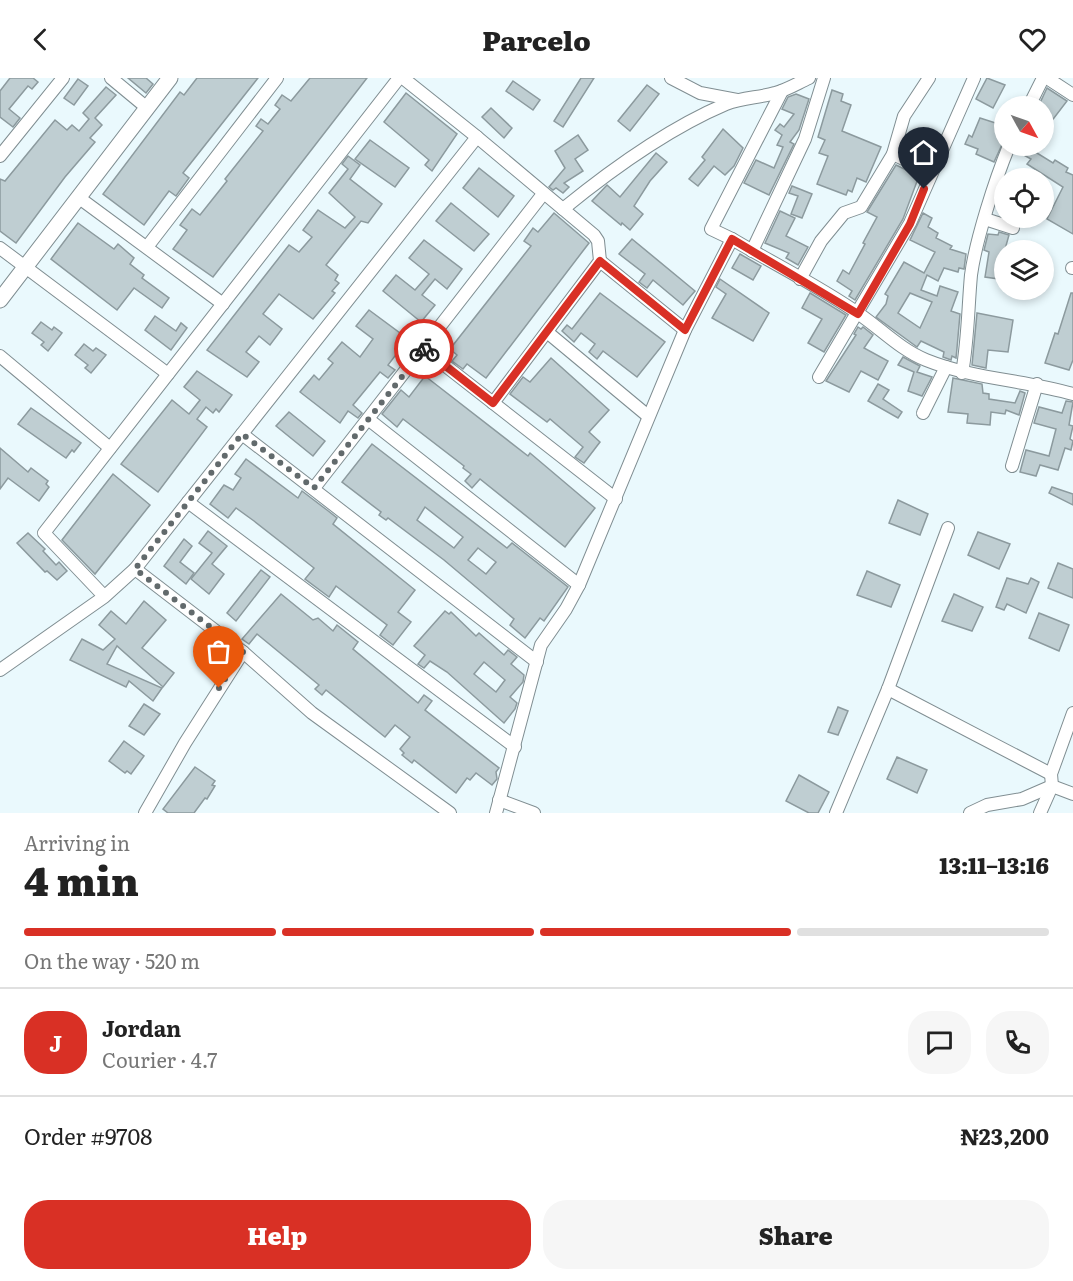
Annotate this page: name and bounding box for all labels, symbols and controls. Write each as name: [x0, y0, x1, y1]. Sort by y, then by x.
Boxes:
text: Parcelo: [482, 19, 591, 59]
icon: back: [24, 23, 57, 56]
icon: heart: [1016, 23, 1049, 56]
north arrow: [994, 96, 1054, 156]
map controls: [994, 96, 1054, 300]
pin: [898, 127, 949, 189]
icon: home: [907, 136, 940, 169]
button: locate: [994, 168, 1054, 228]
button: layers: [994, 240, 1054, 300]
courier: [394, 319, 454, 379]
icon: bike: [408, 333, 441, 366]
pin: [193, 626, 244, 688]
icon: bag: [202, 635, 235, 668]
text: Arriving in: [24, 827, 130, 857]
text: 13:11–13:16: [939, 848, 1049, 881]
text: 4 min: [24, 850, 139, 908]
text: On the way · 520 m: [24, 945, 200, 975]
text: Jordan: [102, 1011, 181, 1044]
button: chat: [908, 1011, 971, 1074]
button: phone: [986, 1011, 1049, 1074]
text: J: [49, 1026, 62, 1059]
text: Courier · 4.7: [102, 1044, 217, 1074]
text: Order #9708: [24, 1119, 152, 1152]
text: ₦23,200: [960, 1119, 1049, 1152]
button: Help: [24, 1200, 531, 1269]
button: Share: [543, 1200, 1049, 1269]

